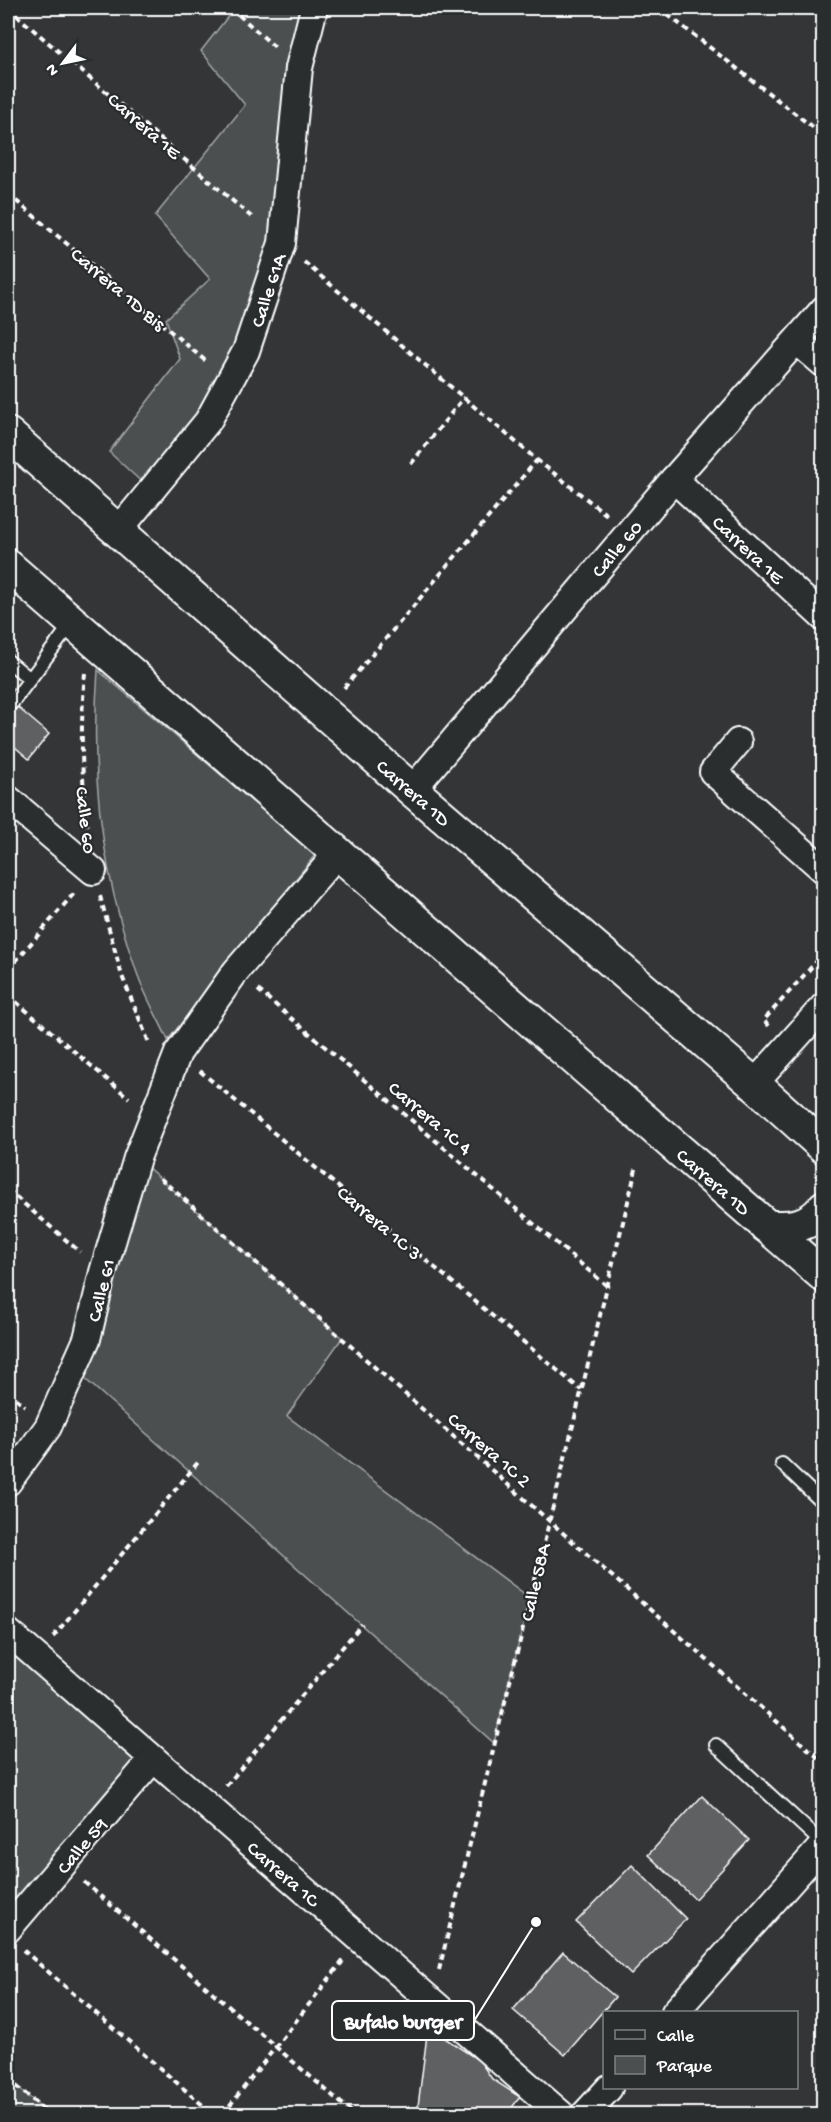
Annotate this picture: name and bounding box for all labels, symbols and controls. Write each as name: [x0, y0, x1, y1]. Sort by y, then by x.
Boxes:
north arrow: [33, 33, 93, 93]
text: N: [42, 59, 64, 79]
street label: Carrera 1E: [101, 89, 185, 167]
street label: Carrera 1D Bis: [64, 244, 169, 338]
street label: Calle 61A: [248, 250, 293, 331]
street label: Carrera 1E: [706, 512, 788, 592]
street label: Calle 60: [588, 517, 649, 583]
street label: Carrera 1D: [370, 756, 454, 834]
street label: Calle 60: [68, 786, 99, 855]
street label: Carrera 1C 4: [382, 1078, 476, 1162]
street label: Carrera 1D: [670, 1145, 754, 1223]
street label: Carrera 1C 3: [331, 1183, 425, 1267]
street label: Calle 61: [84, 1257, 122, 1325]
street label: Carrera 1C 2: [441, 1409, 534, 1494]
street label: Calle 58A: [517, 1541, 558, 1624]
street label: Calle 59: [54, 1814, 114, 1880]
street label: Carrera 1C: [241, 1838, 323, 1914]
callout: Bufalo burger: [332, 2001, 474, 2040]
legend: [603, 2011, 798, 2089]
text: Bufalo burger: [343, 2012, 464, 2037]
text: Calle: [657, 2027, 695, 2048]
text: Parque: [656, 2057, 713, 2078]

